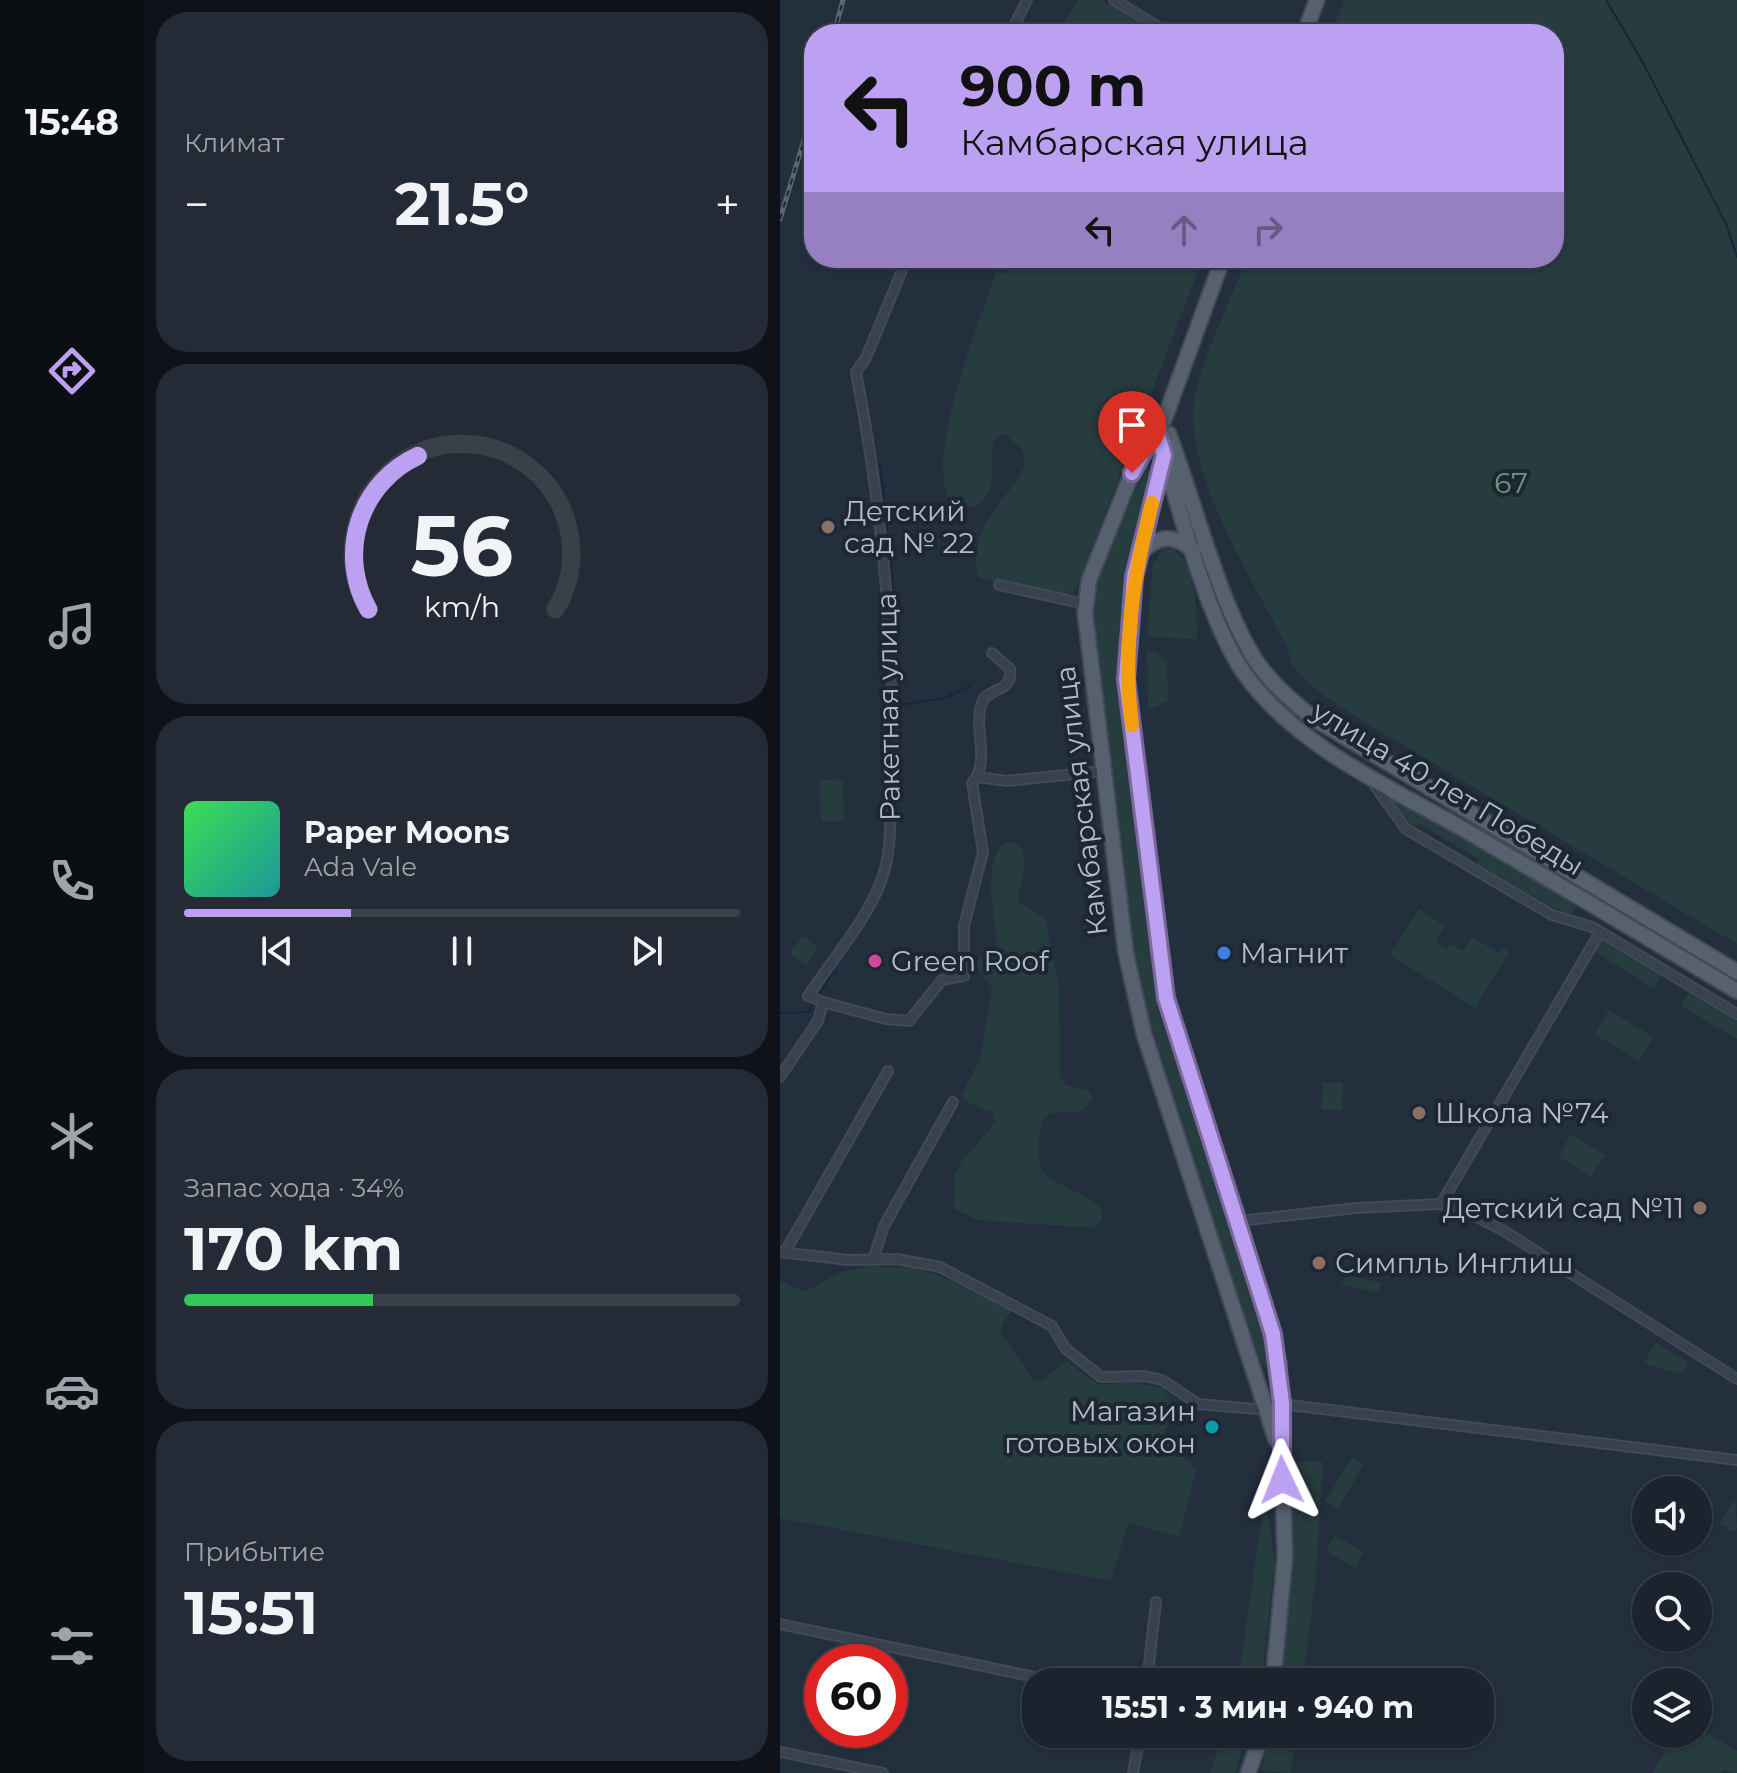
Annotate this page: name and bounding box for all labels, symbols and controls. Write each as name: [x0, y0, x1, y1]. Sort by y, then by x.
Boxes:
text: 900 m: [960, 52, 1146, 120]
icon: left: [828, 56, 932, 160]
text: 15:48: [25, 100, 119, 144]
text: Камбарская улица: [960, 120, 1309, 164]
text: Климат: [184, 127, 284, 159]
text: 21.5°: [394, 167, 530, 240]
text: −: [184, 177, 209, 231]
text: +: [715, 177, 740, 231]
icon: left: [1078, 208, 1122, 252]
icon: ahead: [1162, 208, 1206, 252]
icon: right: [1246, 208, 1290, 252]
icon: directions: [44, 343, 100, 399]
pin: [1098, 391, 1166, 473]
icon: arrive: [1110, 403, 1154, 447]
park label: 67: [1494, 466, 1528, 500]
place label: Детский сад № 22: [844, 494, 974, 560]
text: 56: [411, 495, 513, 597]
marker: Детский сад № 22: [819, 518, 837, 536]
text: km/h: [424, 589, 500, 624]
street label: Ракетная улица: [869, 593, 907, 821]
icon: music: [44, 598, 100, 654]
street label: Камбарская улица: [1048, 664, 1114, 938]
street label: улица 40 лет Победы: [1305, 693, 1590, 883]
text: Paper Moons: [304, 814, 510, 851]
text: Ada Vale: [304, 851, 417, 883]
icon: phone: [44, 853, 100, 909]
icon: previous: [255, 929, 299, 973]
icon: pause: [440, 929, 484, 973]
icon: next: [625, 929, 669, 973]
place label: Магнит: [1240, 936, 1349, 970]
place label: Green Roof: [891, 944, 1050, 978]
marker: Магнит: [1215, 944, 1233, 962]
marker: Green Roof: [866, 952, 884, 970]
place label: Школа №74: [1435, 1096, 1609, 1130]
marker: Школа №74: [1410, 1104, 1428, 1122]
icon: climate: [44, 1108, 100, 1164]
text: Запас хода · 34%: [184, 1172, 404, 1204]
place label: Детский сад №11: [1443, 1191, 1684, 1225]
marker: Детский сад №11: [1691, 1199, 1709, 1217]
text: 170 km: [184, 1212, 403, 1285]
place label: Симпль Инглиш: [1335, 1246, 1573, 1280]
marker: Симпль Инглиш: [1310, 1254, 1328, 1272]
icon: car: [44, 1363, 100, 1419]
place label: Магазин готовых окон: [1004, 1394, 1196, 1460]
marker: Магазин готовых окон: [1203, 1418, 1221, 1436]
position arrow: [1240, 1438, 1324, 1522]
map controls: [1632, 1476, 1712, 1748]
button: sound: [1632, 1476, 1712, 1556]
text: Прибытие: [184, 1536, 325, 1568]
button: search: [1632, 1572, 1712, 1652]
text: 15:51: [184, 1576, 318, 1649]
icon: filters: [44, 1618, 100, 1674]
speed limit sign: 60: [804, 1644, 908, 1748]
button: layers: [1632, 1668, 1712, 1748]
text: 15:51 · 3 мин · 940 m: [1102, 1689, 1414, 1726]

